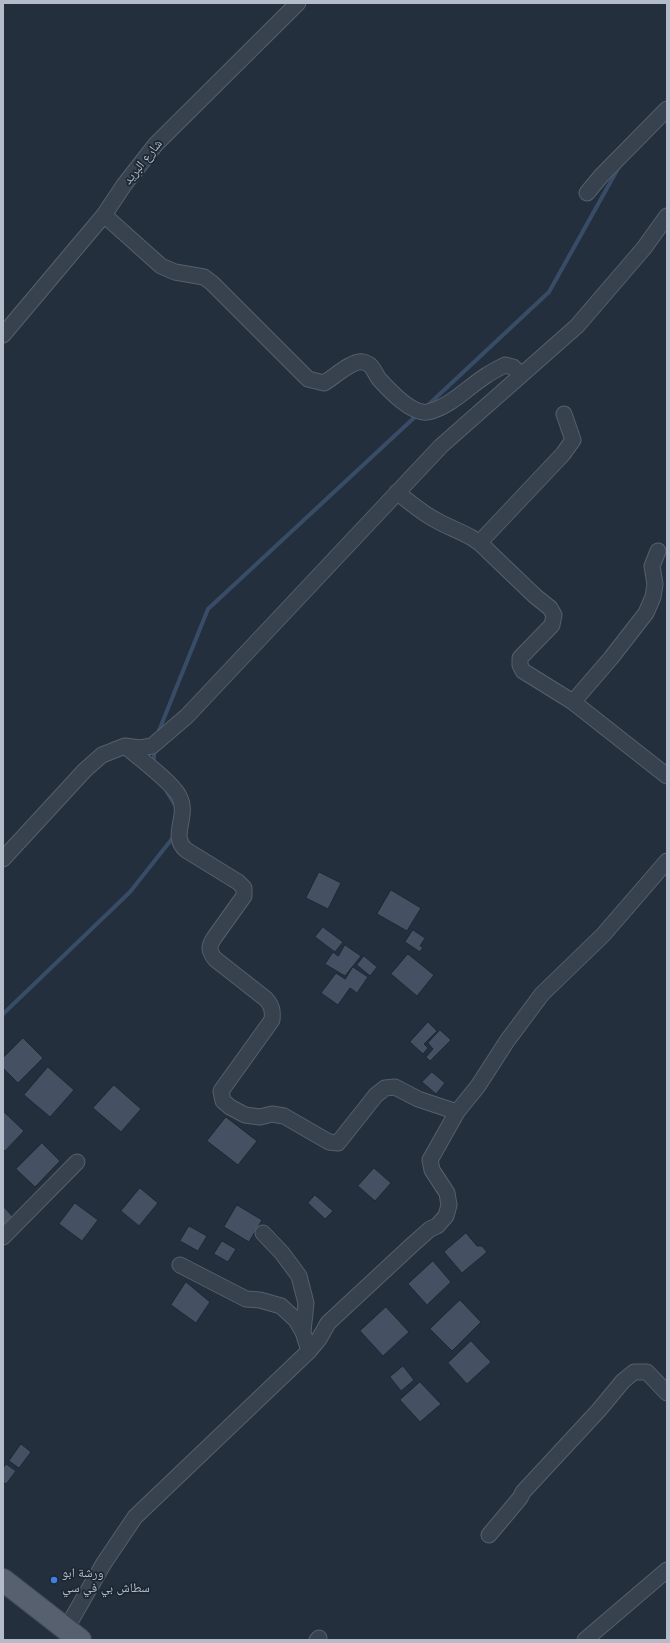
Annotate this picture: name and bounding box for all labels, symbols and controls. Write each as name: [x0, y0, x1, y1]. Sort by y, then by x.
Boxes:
street label: شارع البريد: [120, 136, 166, 188]
place label: ورشة ابو سطاش بي في سي: [62, 1565, 150, 1596]
marker: ورشة ابو سطاش بي في سي: [49, 1575, 59, 1585]

